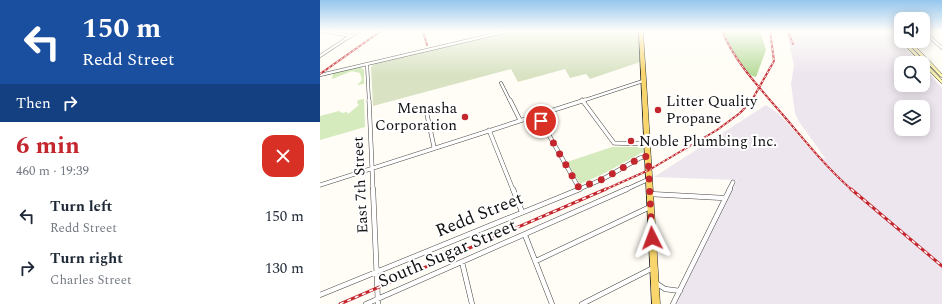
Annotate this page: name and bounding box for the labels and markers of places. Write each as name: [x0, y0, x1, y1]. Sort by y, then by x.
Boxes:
place label: Litter Quality Propane: [666, 90, 758, 130]
place label: Menasha Corporation: [375, 97, 458, 137]
pin: [524, 104, 558, 138]
marker: Litter Quality Propane: [653, 105, 663, 115]
marker: Menasha Corporation: [460, 112, 470, 122]
place label: Noble Plumbing Inc.: [639, 130, 777, 153]
marker: Noble Plumbing Inc.: [626, 136, 636, 146]

